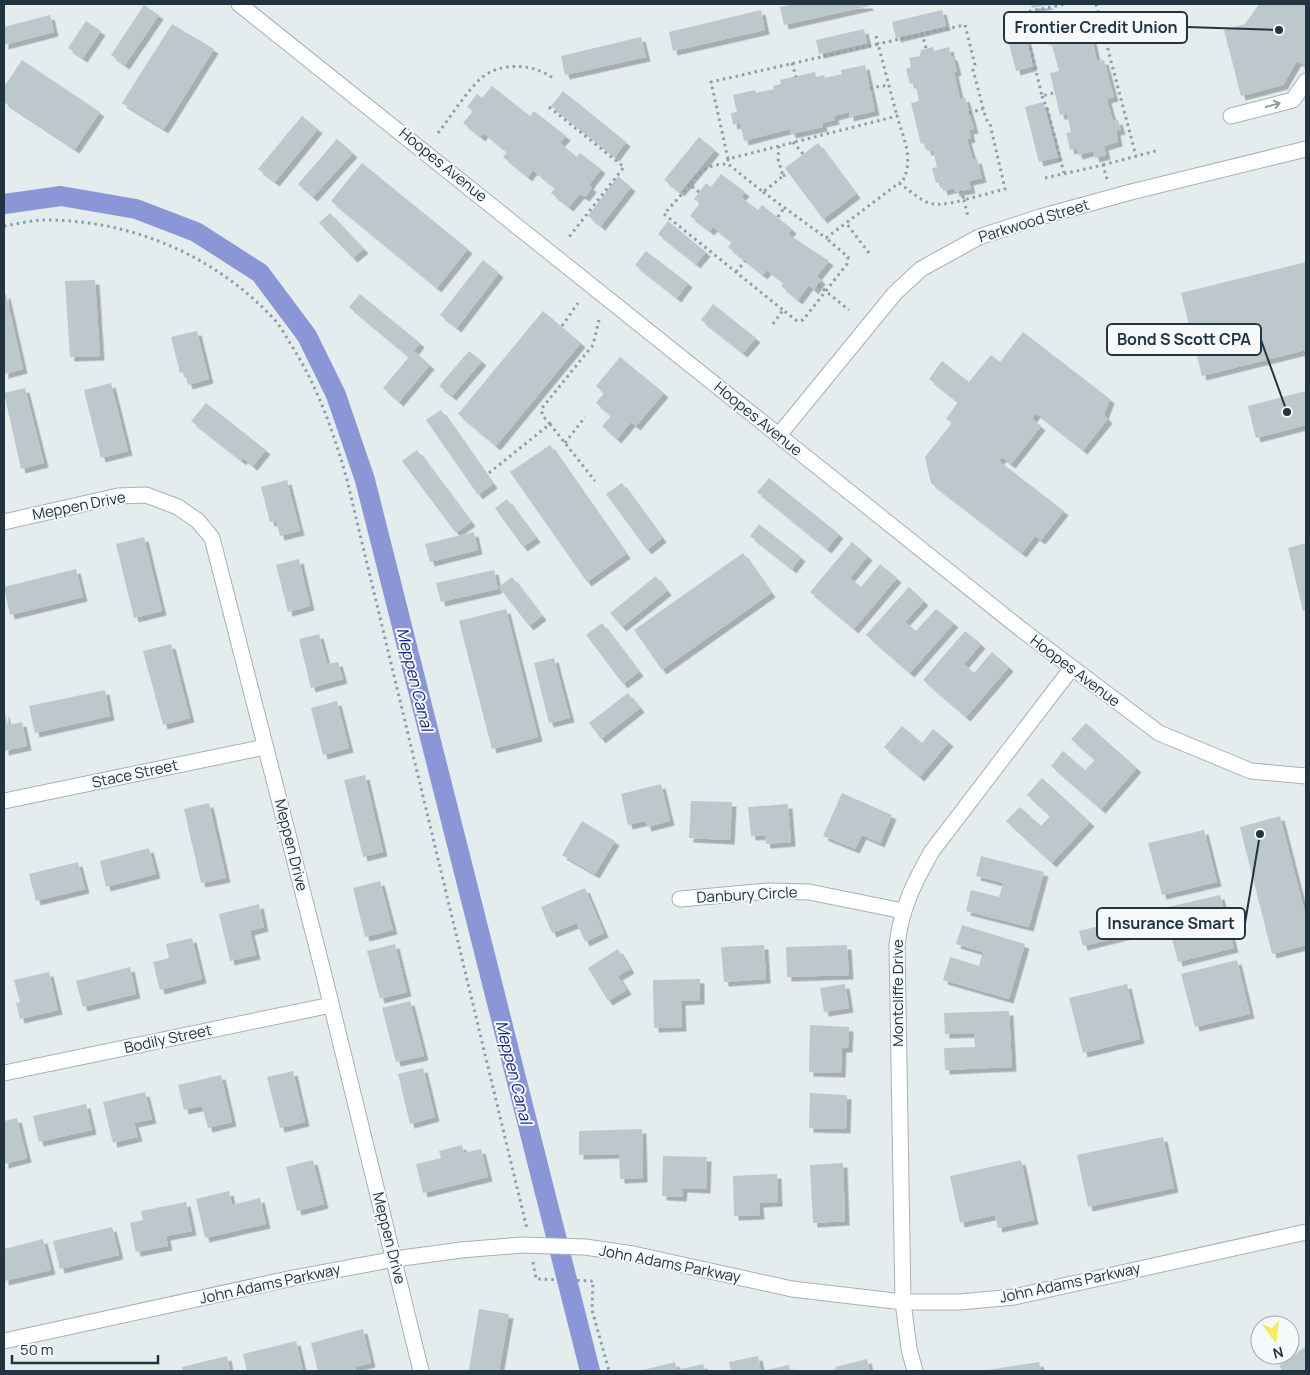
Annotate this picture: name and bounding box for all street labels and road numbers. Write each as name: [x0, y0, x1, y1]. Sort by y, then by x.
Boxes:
street label: Hoopes Avenue: [395, 123, 492, 207]
street label: Parkwood Street: [976, 194, 1092, 247]
street label: Hoopes Avenue: [710, 377, 807, 461]
street label: Meppen Drive: [31, 486, 127, 525]
street label: Hoopes Avenue: [1026, 630, 1125, 712]
street label: Stace Street: [90, 754, 180, 793]
street label: Meppen Drive: [270, 797, 313, 893]
street label: Danbury Circle: [696, 881, 798, 908]
street label: Montcliffe Drive: [887, 939, 908, 1047]
street label: Bodily Street: [122, 1019, 214, 1058]
street label: Meppen Drive: [368, 1190, 411, 1286]
street label: John Adams Parkway: [598, 1239, 743, 1288]
street label: John Adams Parkway: [997, 1257, 1142, 1308]
street label: John Adams Parkway: [197, 1258, 342, 1309]

